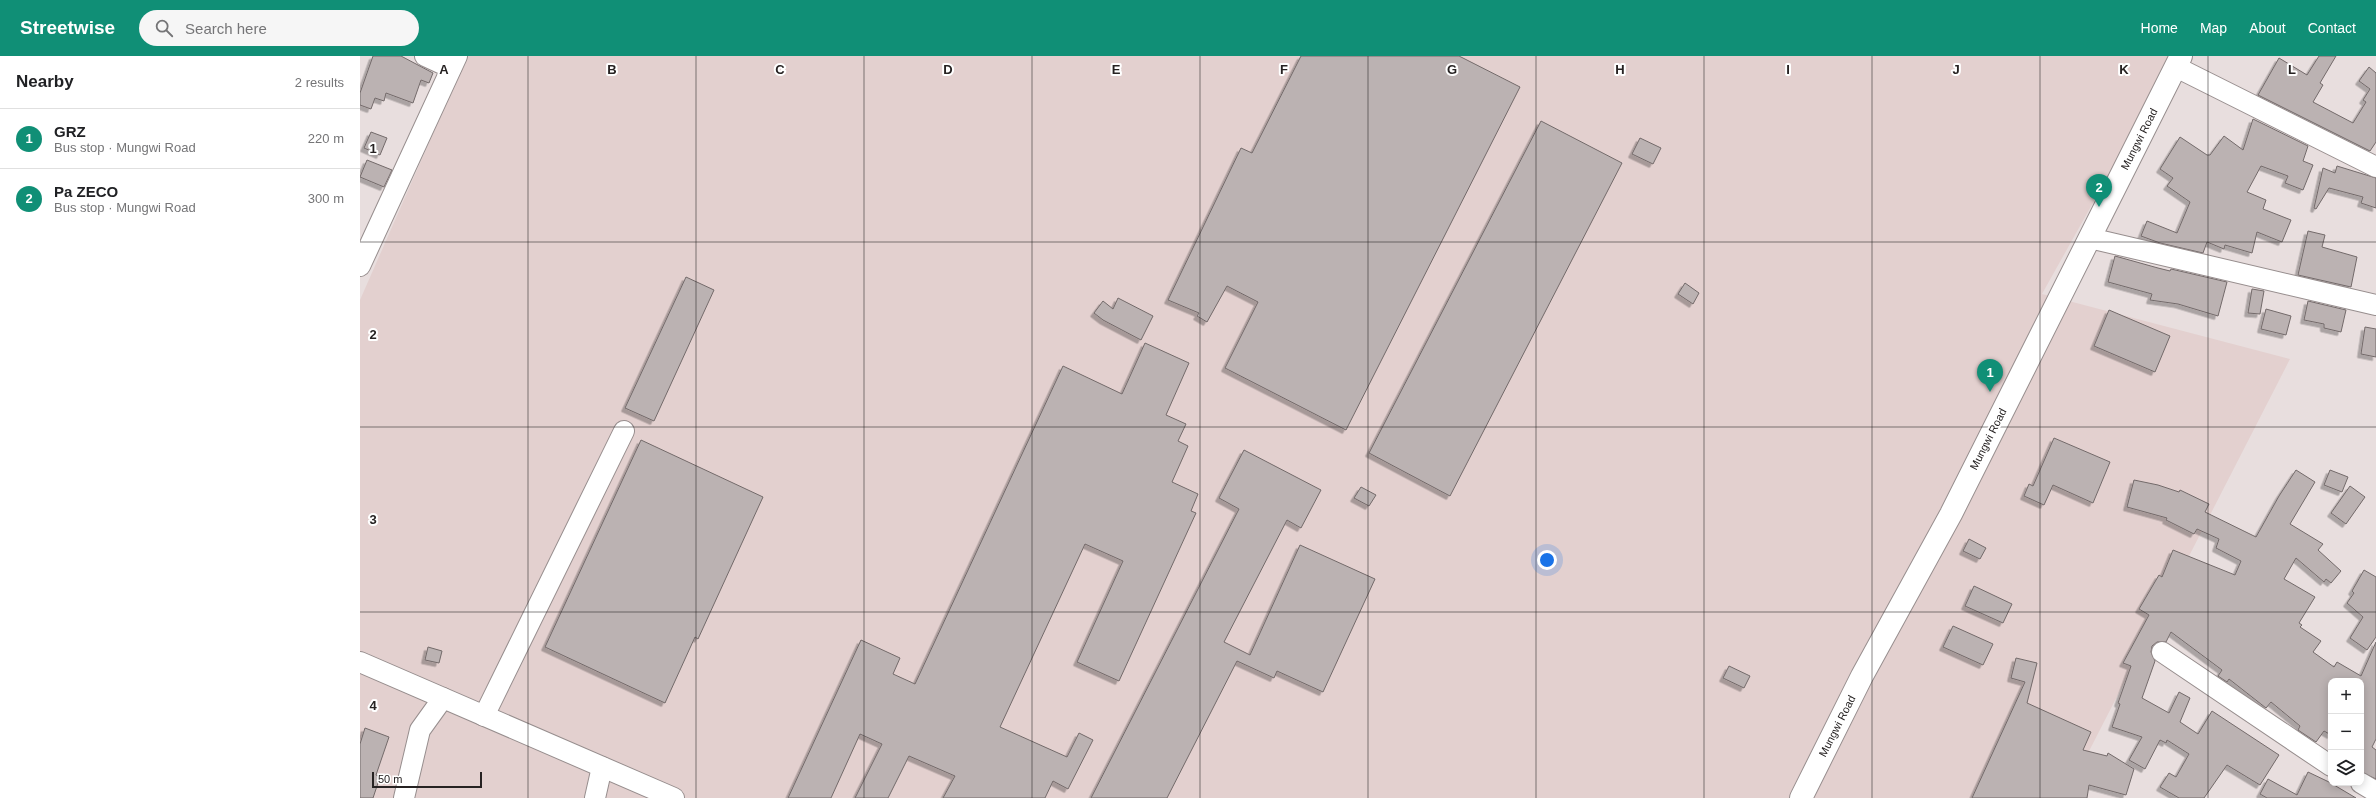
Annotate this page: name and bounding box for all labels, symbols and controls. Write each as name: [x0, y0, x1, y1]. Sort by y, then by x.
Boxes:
search box: [139, 10, 419, 46]
text: Streetwise: [20, 17, 115, 38]
icon: search: [153, 17, 175, 39]
text: Search here: [185, 20, 267, 37]
text: Home: [2141, 20, 2178, 36]
text: Map: [2200, 20, 2227, 36]
text: About: [2249, 20, 2286, 36]
text: Contact: [2308, 20, 2356, 36]
text: A: [439, 62, 449, 77]
text: B: [607, 62, 617, 77]
text: C: [775, 62, 785, 77]
text: D: [943, 62, 953, 77]
text: E: [1112, 62, 1121, 77]
text: F: [1280, 62, 1288, 77]
text: G: [1447, 62, 1457, 77]
text: H: [1615, 62, 1625, 77]
text: I: [1786, 62, 1790, 77]
text: J: [1952, 62, 1960, 77]
text: K: [2119, 62, 2129, 77]
text: L: [2288, 62, 2296, 77]
text: Nearby: [16, 72, 74, 91]
text: 2 results: [295, 75, 344, 90]
street label: Mungwi Road: [2118, 106, 2160, 172]
text: GRZ: [54, 123, 86, 140]
text: 1: [25, 131, 33, 146]
text: 220 m: [308, 131, 344, 146]
text: Bus stop · Mungwi Road: [54, 140, 196, 155]
text: 1: [369, 141, 377, 156]
pin: 2: [2086, 174, 2112, 207]
text: Pa ZECO: [54, 183, 118, 200]
text: 2: [25, 191, 33, 206]
text: 300 m: [308, 191, 344, 206]
text: Bus stop · Mungwi Road: [54, 200, 196, 215]
text: 2: [369, 327, 377, 342]
pin: 1: [1977, 359, 2003, 392]
street label: Mungwi Road: [1967, 406, 2009, 472]
text: 3: [369, 512, 377, 527]
your location: [1537, 550, 1557, 570]
map controls: [2328, 678, 2364, 786]
button: +: [2328, 678, 2364, 714]
street label: Mungwi Road: [1816, 693, 1858, 759]
text: 4: [369, 698, 377, 713]
button: −: [2328, 714, 2364, 750]
button: layers: [2328, 750, 2364, 786]
scale bar: [372, 770, 482, 789]
text: 50 m: [378, 773, 402, 785]

